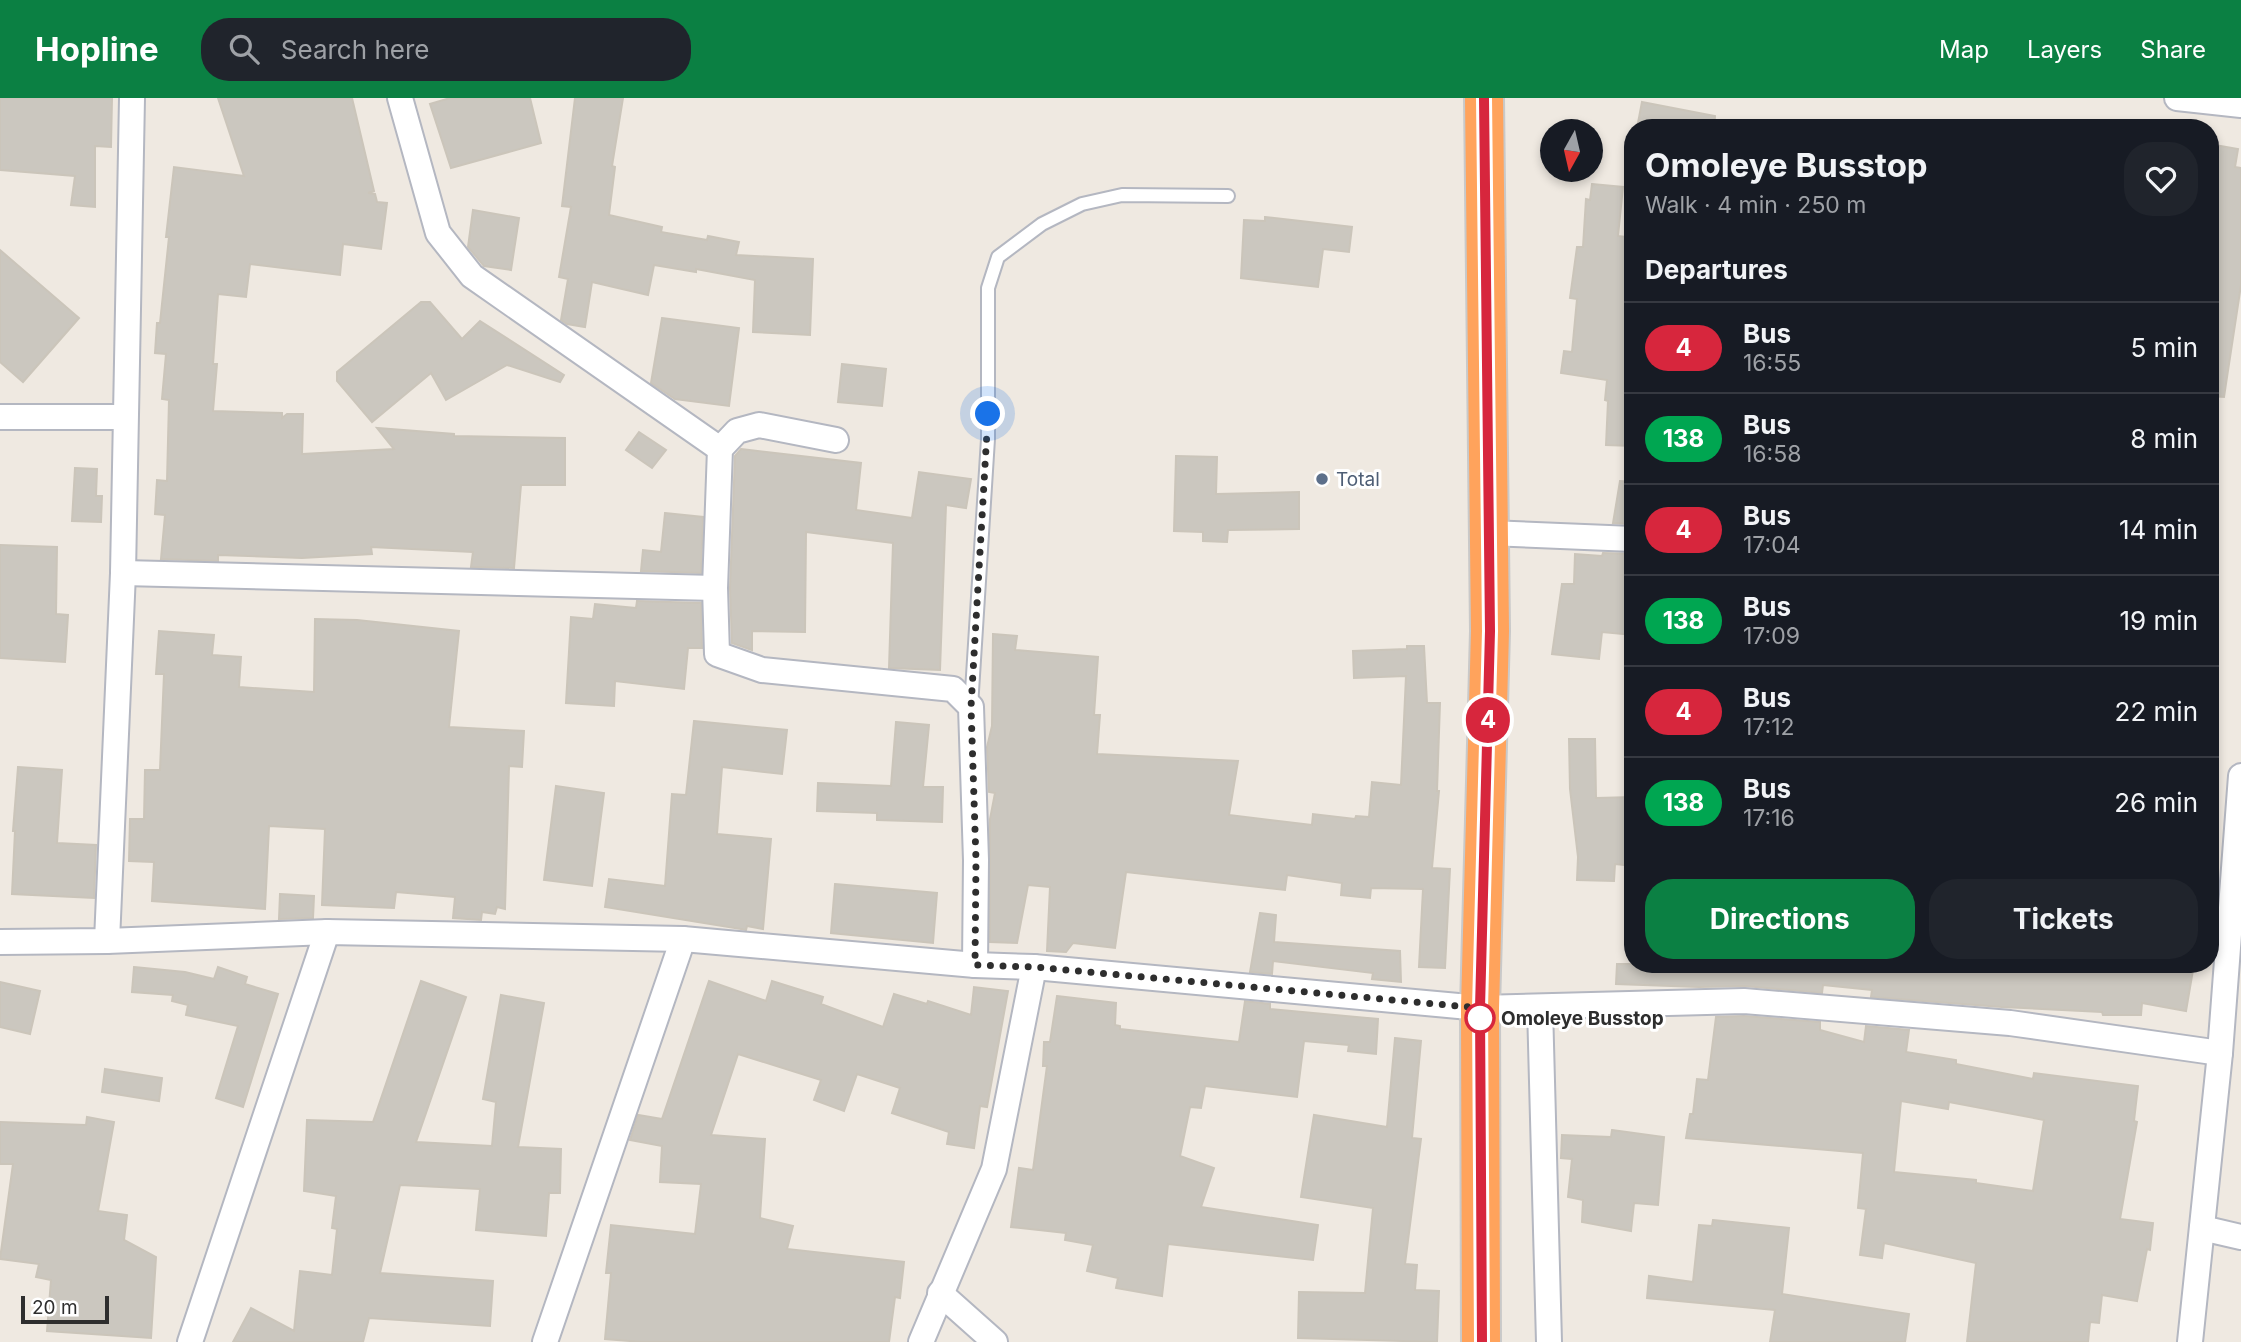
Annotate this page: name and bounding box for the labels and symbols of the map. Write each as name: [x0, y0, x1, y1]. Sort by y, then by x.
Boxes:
north arrow: [1540, 119, 1603, 182]
your location: [970, 396, 1005, 431]
place label: Total: [1336, 468, 1380, 491]
marker: Total: [1314, 471, 1330, 487]
line badge: 4: [1465, 697, 1511, 743]
marker: Omoleye Busstop: [1465, 1003, 1495, 1033]
place label: Omoleye Busstop: [1501, 1007, 1664, 1030]
scale bar: [21, 1293, 108, 1325]

